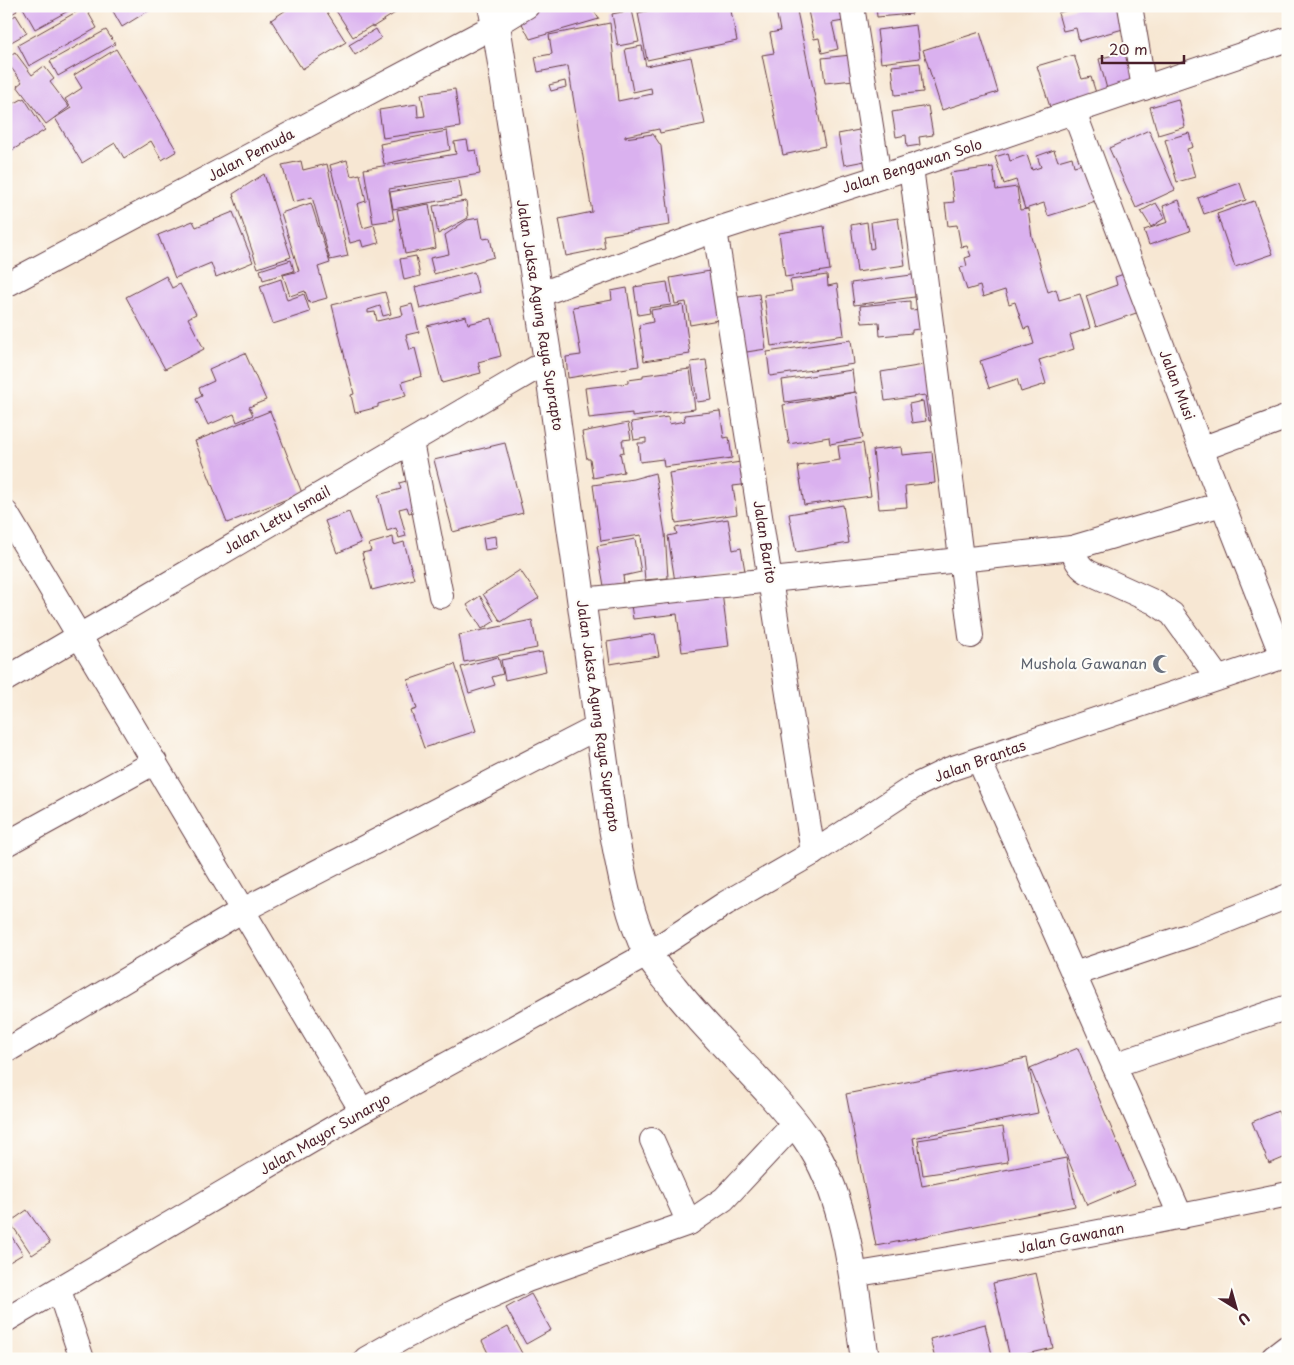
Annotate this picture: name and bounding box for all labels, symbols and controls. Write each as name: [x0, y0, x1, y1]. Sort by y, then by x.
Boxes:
scale bar: [1102, 32, 1184, 64]
text: 20 m: [1109, 37, 1148, 60]
street label: Jalan Pemuda: [204, 123, 298, 186]
street label: Jalan Bengawan Solo: [839, 133, 985, 198]
street label: Jalan Jaksa Agung Raya Suprapto: [512, 198, 569, 432]
street label: Jalan Musi: [1154, 347, 1201, 423]
street label: Jalan Lettu Ismail: [219, 480, 334, 559]
street label: Jalan Barito: [749, 499, 782, 585]
street label: Jalan Jaksa Agung Raya Suprapto: [572, 599, 625, 833]
place label: Mushola Gawanan: [1021, 653, 1147, 674]
mosque icon: Mushola Gawanan: [1151, 653, 1173, 675]
street label: Jalan Brantas: [931, 734, 1029, 787]
street label: Jalan Mayor Sunaryo: [256, 1088, 394, 1180]
street label: Jalan Gawanan: [1016, 1217, 1126, 1258]
north arrow: [1212, 1282, 1262, 1332]
text: U: [1234, 1307, 1255, 1330]

